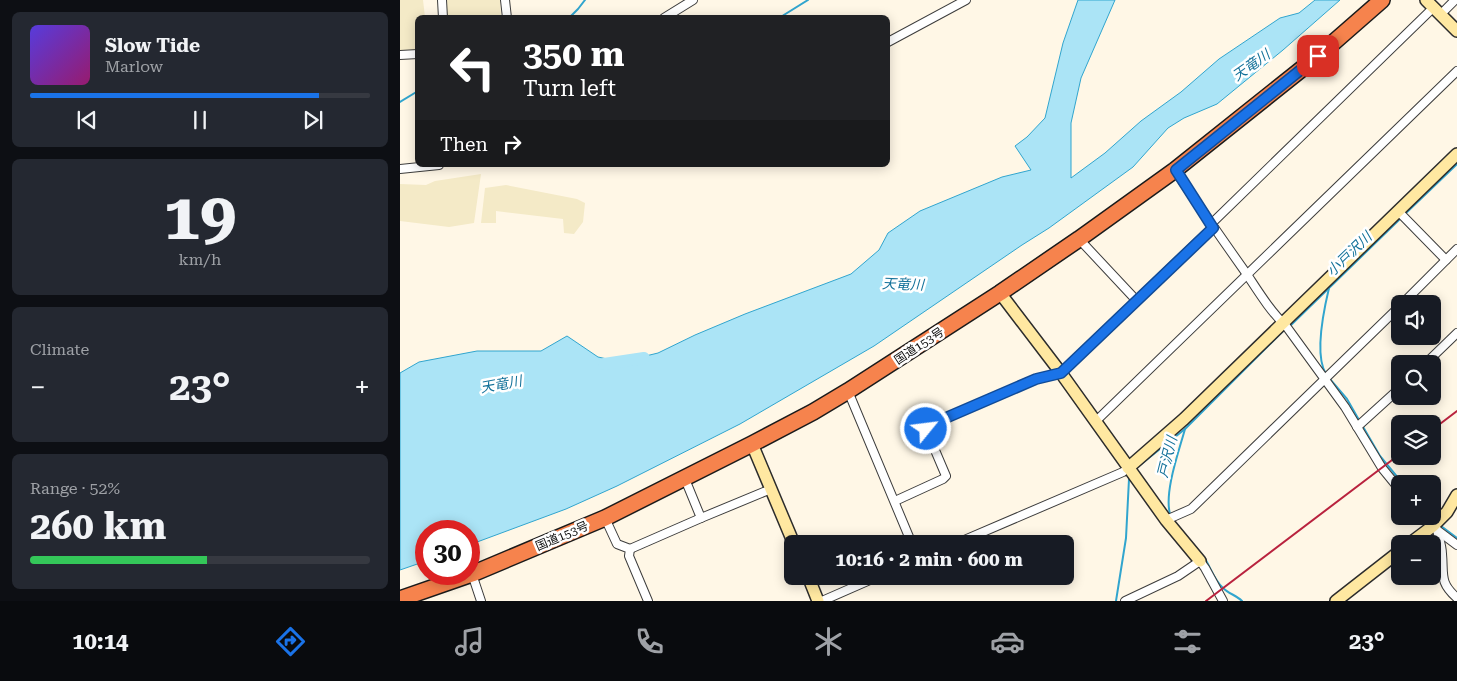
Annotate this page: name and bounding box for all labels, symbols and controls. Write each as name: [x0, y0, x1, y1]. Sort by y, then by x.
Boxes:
text: Slow Tide: [105, 34, 200, 57]
text: 350 m: [523, 34, 624, 75]
icon: left: [440, 35, 505, 100]
pin: [1297, 35, 1339, 77]
icon: arrive: [1304, 42, 1332, 70]
water label: 天竜川: [1229, 45, 1274, 84]
text: Marlow: [105, 57, 163, 76]
text: Turn left: [523, 76, 616, 101]
icon: previous: [73, 106, 101, 134]
icon: pause: [186, 106, 214, 134]
icon: next: [299, 106, 327, 134]
icon: right: [498, 130, 526, 158]
text: Then: [440, 133, 488, 156]
text: 19: [164, 179, 236, 255]
water label: 小戸沢川: [1323, 227, 1376, 279]
text: km/h: [179, 250, 221, 269]
water label: 天竜川: [882, 275, 926, 293]
map controls: [1391, 295, 1441, 585]
button: sound: [1391, 295, 1441, 345]
street label: 国道153号: [892, 325, 946, 367]
text: Climate: [30, 340, 89, 359]
button: search: [1391, 355, 1441, 405]
text: 23°: [169, 365, 231, 409]
text: −: [30, 371, 46, 404]
text: +: [354, 371, 370, 404]
water label: 天竜川: [479, 372, 525, 396]
position arrow: [899, 402, 951, 454]
button: layers: [1391, 415, 1441, 465]
water label: 戸沢川: [1154, 433, 1180, 479]
button: +: [1391, 475, 1441, 525]
text: Range · 52%: [30, 479, 120, 498]
text: 260 km: [30, 504, 166, 548]
street label: 国道153号: [533, 519, 591, 553]
speed limit sign: 30: [415, 520, 480, 585]
button: −: [1391, 535, 1441, 585]
text: 10:16 · 2 min · 600 m: [835, 548, 1023, 571]
icon: directions: [273, 624, 308, 659]
icon: music: [452, 624, 487, 659]
icon: phone: [632, 624, 667, 659]
icon: climate: [811, 624, 846, 659]
icon: car: [990, 624, 1025, 659]
icon: filters: [1170, 624, 1205, 659]
text: 10:14: [72, 629, 128, 654]
text: 23°: [1349, 629, 1385, 654]

